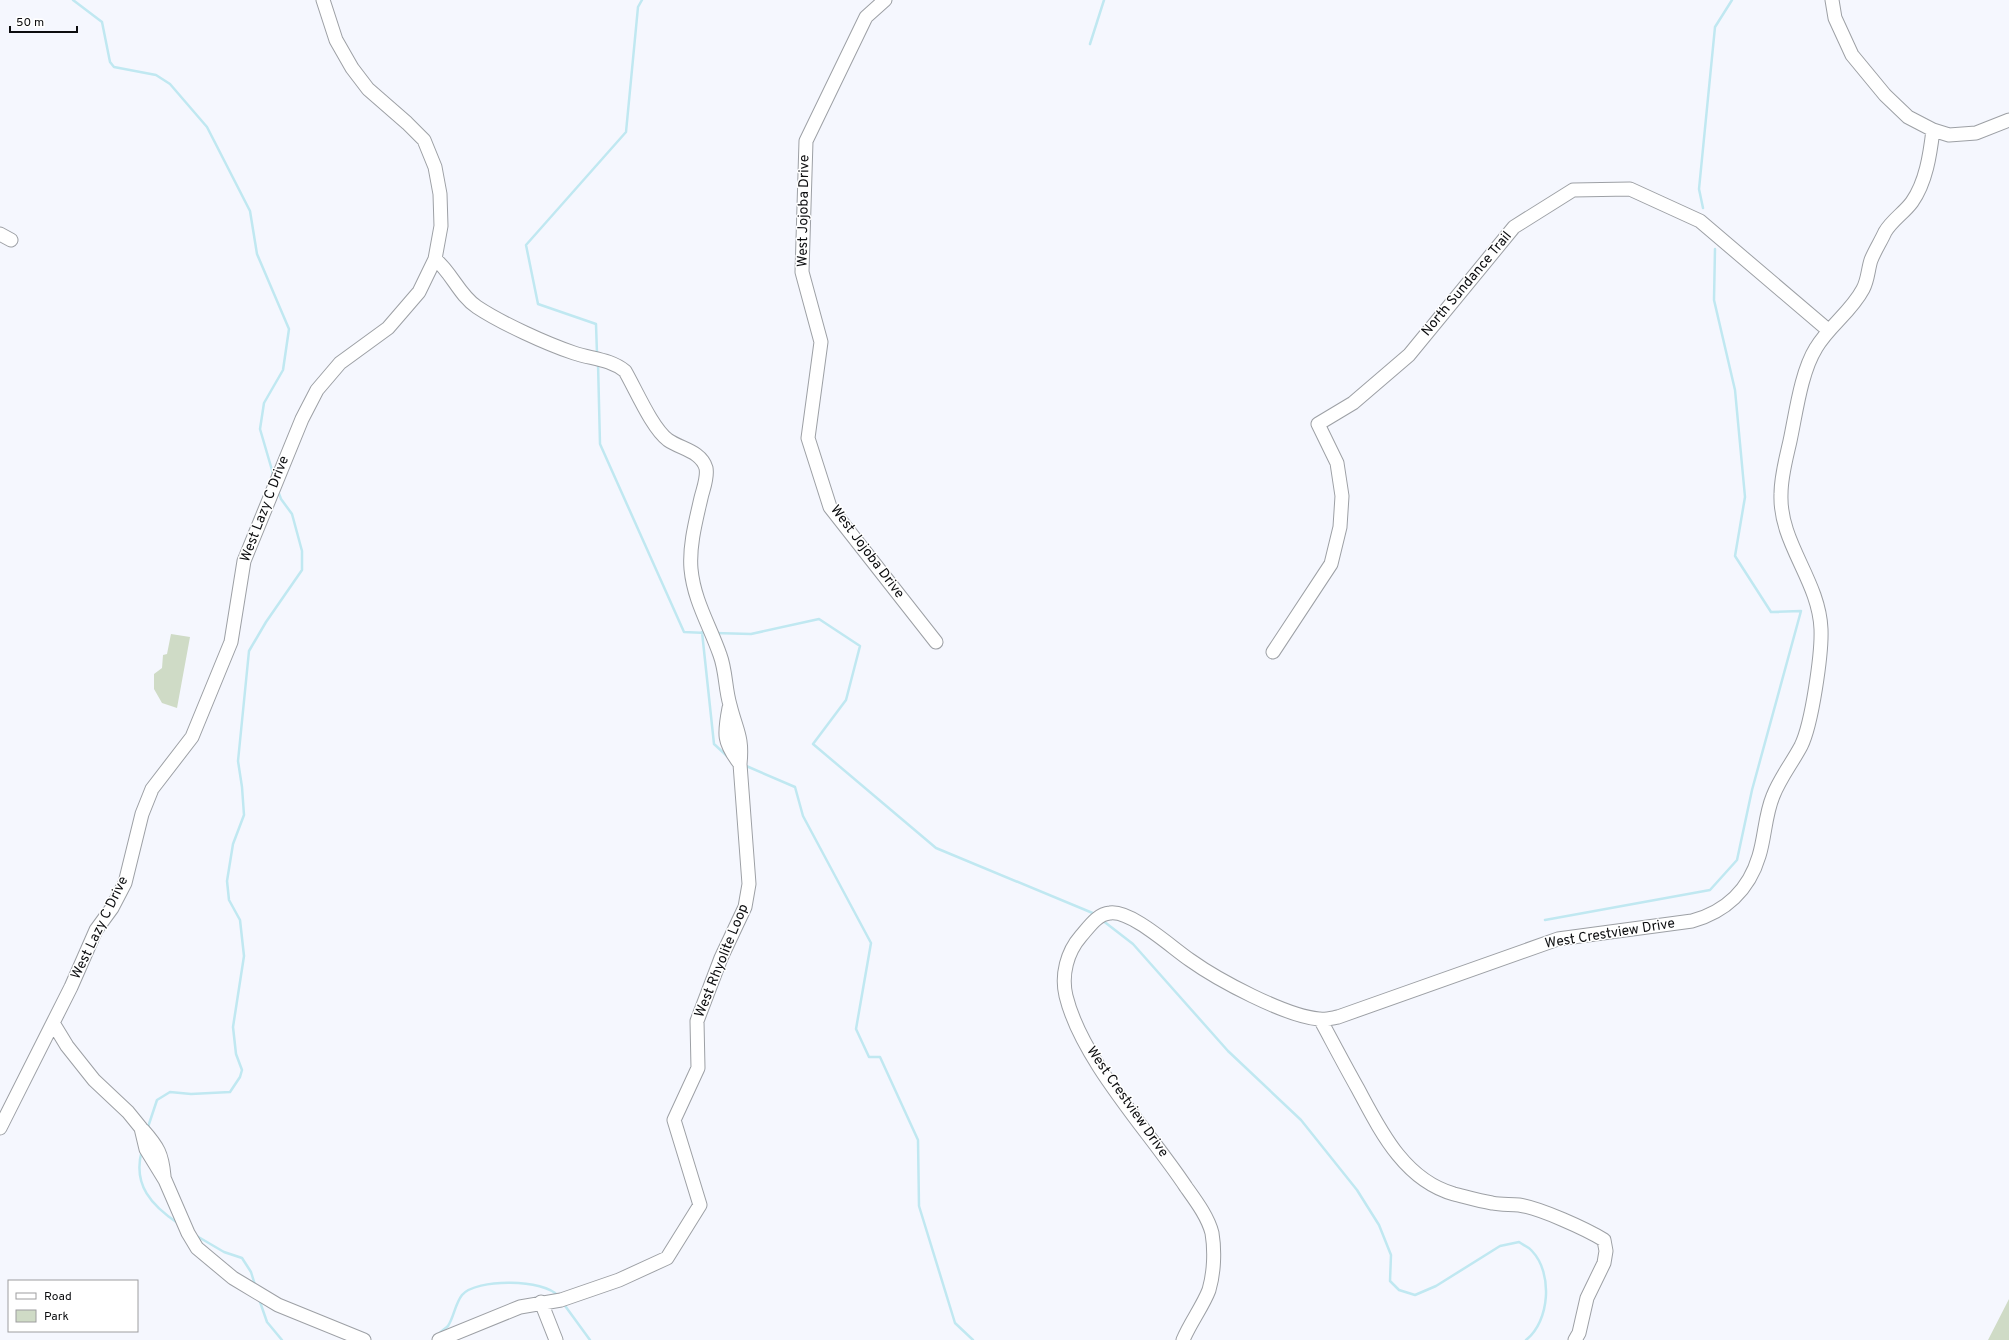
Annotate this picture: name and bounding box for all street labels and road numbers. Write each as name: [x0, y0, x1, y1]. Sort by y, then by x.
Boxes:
street label: West Jojoba Drive: [795, 155, 813, 267]
street label: North Sundance Trail: [1418, 228, 1516, 340]
street label: West Lazy C Drive: [237, 454, 293, 564]
street label: West Jojoba Drive: [826, 502, 908, 602]
street label: West Lazy C Drive: [68, 874, 132, 982]
street label: West Rhyolite Loop: [691, 902, 753, 1020]
street label: West Crestview Drive: [1544, 915, 1676, 953]
street label: West Crestview Drive: [1082, 1043, 1172, 1161]

